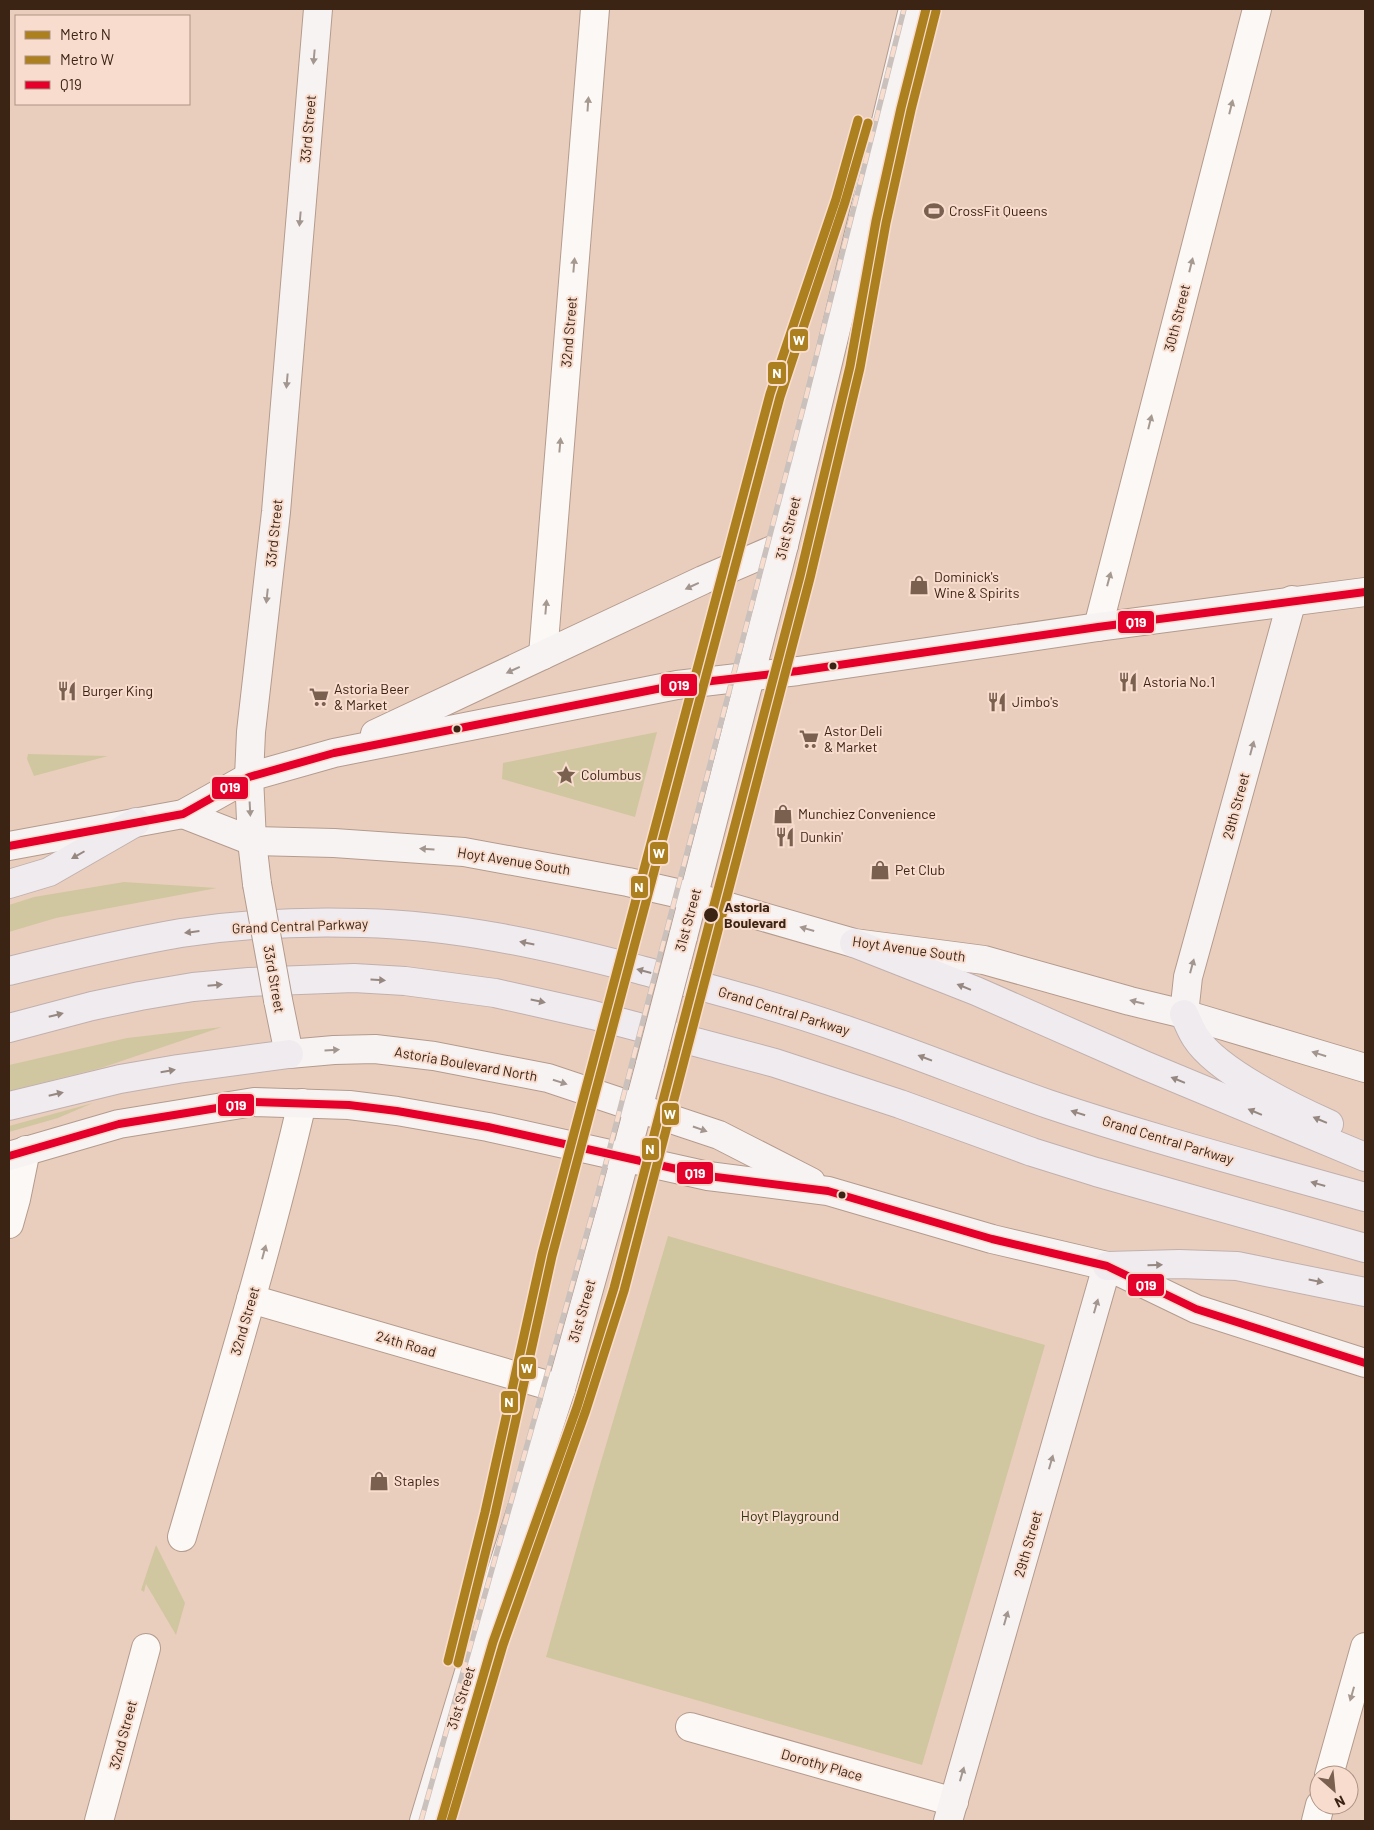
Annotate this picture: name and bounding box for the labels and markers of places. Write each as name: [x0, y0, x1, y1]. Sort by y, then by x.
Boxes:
sports icon: CrossFit Queens: [923, 200, 945, 222]
place label: CrossFit Queens: [949, 202, 1048, 219]
place label: Dominick's Wine & Spirits: [934, 568, 1020, 601]
shop icon: Dominick's Wine & Spirits: [908, 574, 930, 596]
unlabelled marker: [828, 661, 838, 671]
restaurant icon: Astoria No.1: [1117, 671, 1139, 693]
place label: Astoria No.1: [1143, 673, 1215, 690]
restaurant icon: Burger King: [56, 680, 78, 702]
place label: Astoria Beer & Market: [334, 680, 409, 713]
place label: Burger King: [82, 682, 153, 699]
supermarket icon: Astoria Beer & Market: [308, 686, 330, 708]
restaurant icon: Jimbo's: [986, 691, 1008, 713]
place label: Jimbo's: [1012, 693, 1059, 710]
place label: Astor Deli & Market: [824, 722, 883, 755]
unlabelled marker: [452, 724, 462, 734]
supermarket icon: Astor Deli & Market: [798, 728, 820, 750]
place icon: Columbus: [555, 764, 577, 786]
place label: Columbus: [581, 766, 642, 783]
shop icon: Munchiez Convenience: [772, 803, 794, 825]
place label: Munchiez Convenience: [798, 805, 936, 822]
restaurant icon: Dunkin': [774, 826, 796, 848]
place label: Dunkin': [800, 828, 843, 845]
shop icon: Pet Club: [869, 859, 891, 881]
place label: Pet Club: [895, 861, 945, 878]
place label: Astoria Boulevard: [724, 898, 786, 931]
marker: Astoria Boulevard: [702, 906, 720, 924]
unlabelled marker: [837, 1190, 847, 1200]
shop icon: Staples: [368, 1470, 390, 1492]
place label: Staples: [394, 1472, 440, 1489]

